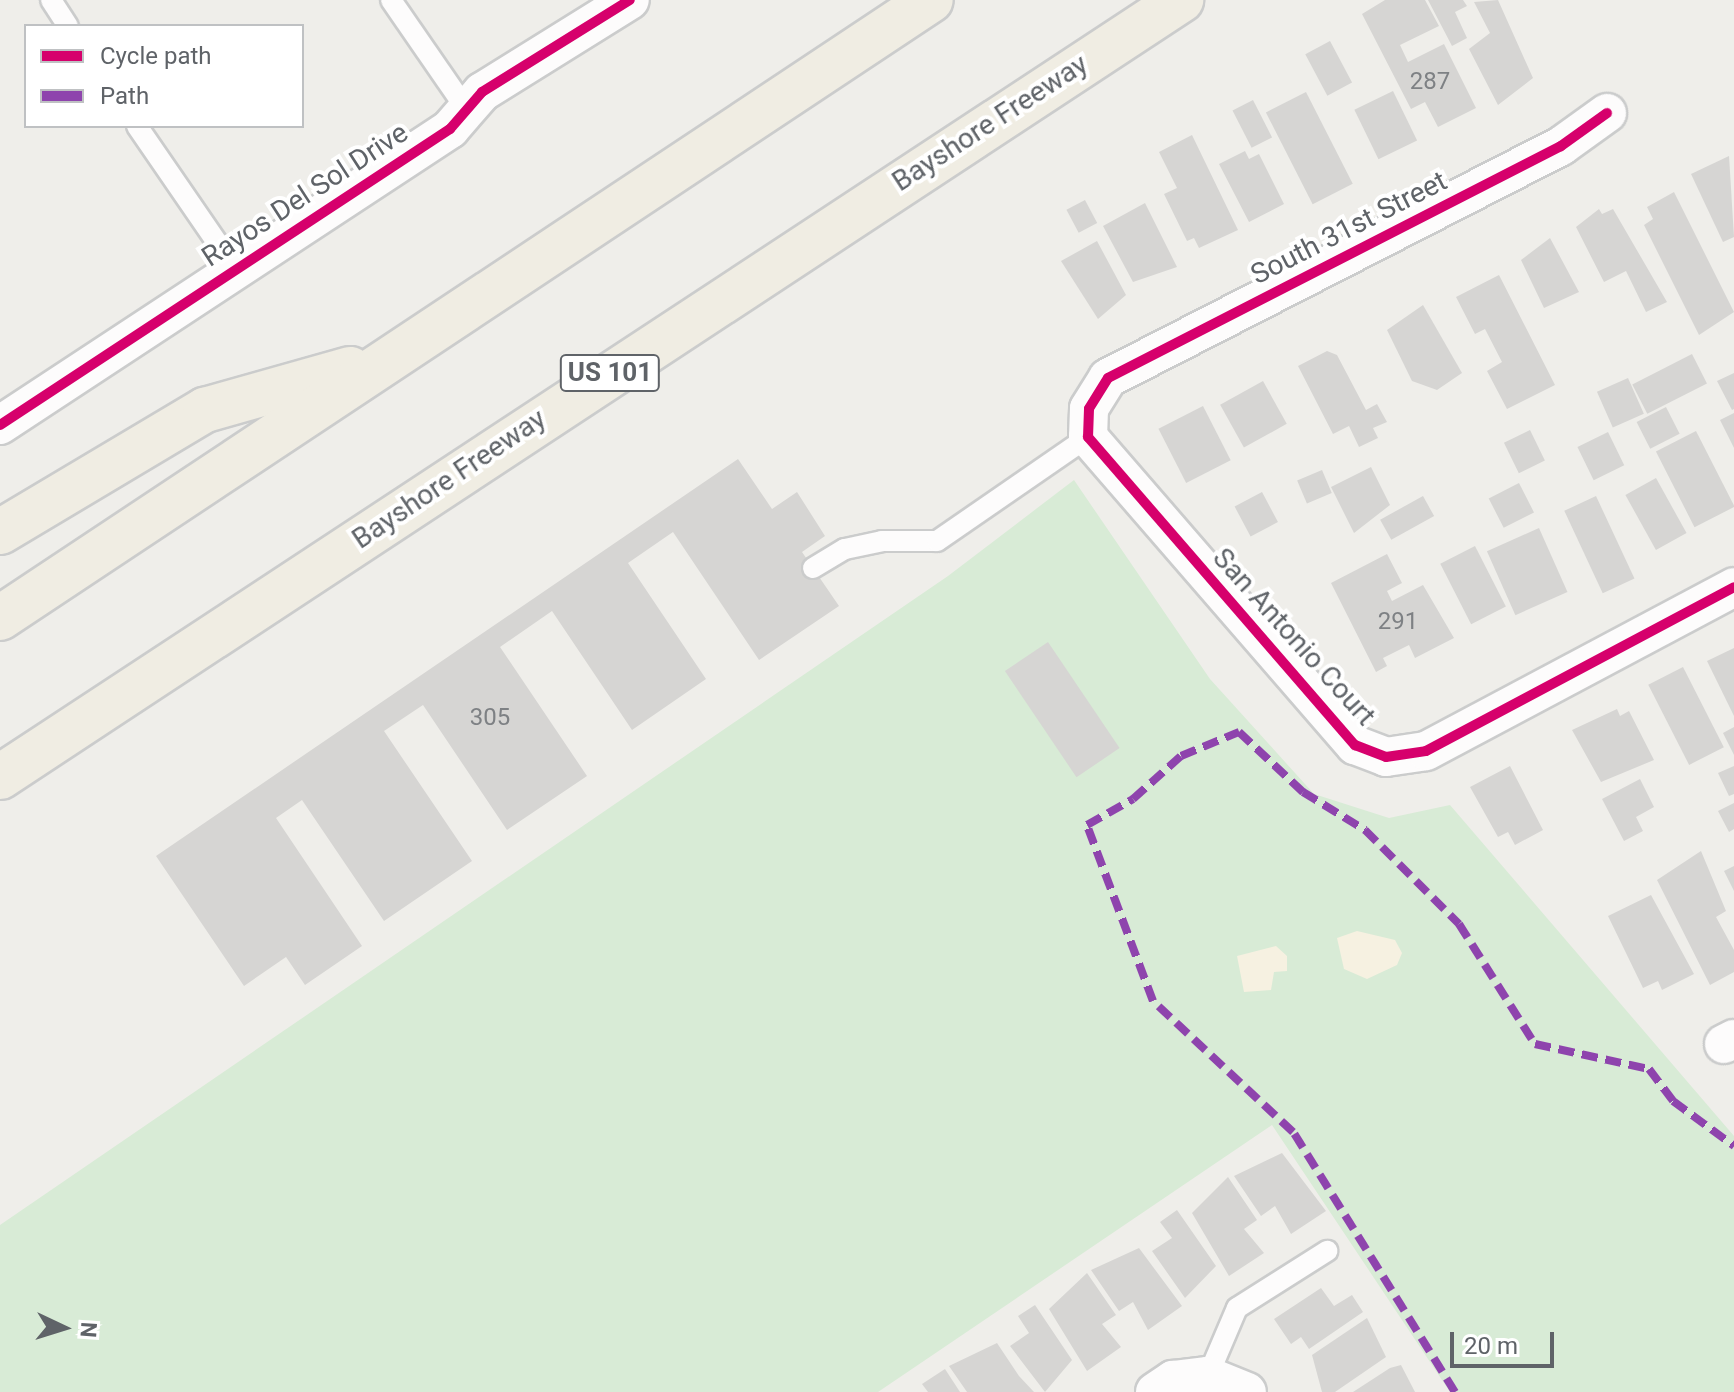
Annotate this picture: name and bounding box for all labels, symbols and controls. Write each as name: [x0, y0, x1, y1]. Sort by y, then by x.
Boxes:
legend: [24, 24, 304, 128]
text: Cycle path: [100, 42, 212, 70]
street label: Bayshore Freeway: [886, 47, 1094, 199]
house number: 287: [1410, 68, 1450, 96]
text: Path: [100, 82, 149, 110]
street label: Rayos Del Sol Drive: [196, 116, 414, 274]
street label: South 31st Street: [1245, 164, 1453, 292]
road number: US 101: [558, 351, 662, 395]
street label: Bayshore Freeway: [346, 402, 552, 556]
street label: San Antonio Court: [1206, 541, 1382, 733]
house number: 291: [1378, 608, 1418, 636]
house number: 305: [470, 704, 510, 732]
north arrow: [24, 1288, 104, 1368]
scale bar: [1454, 1316, 1558, 1366]
text: N: [75, 1321, 101, 1338]
text: 20 m: [1464, 1332, 1518, 1360]

